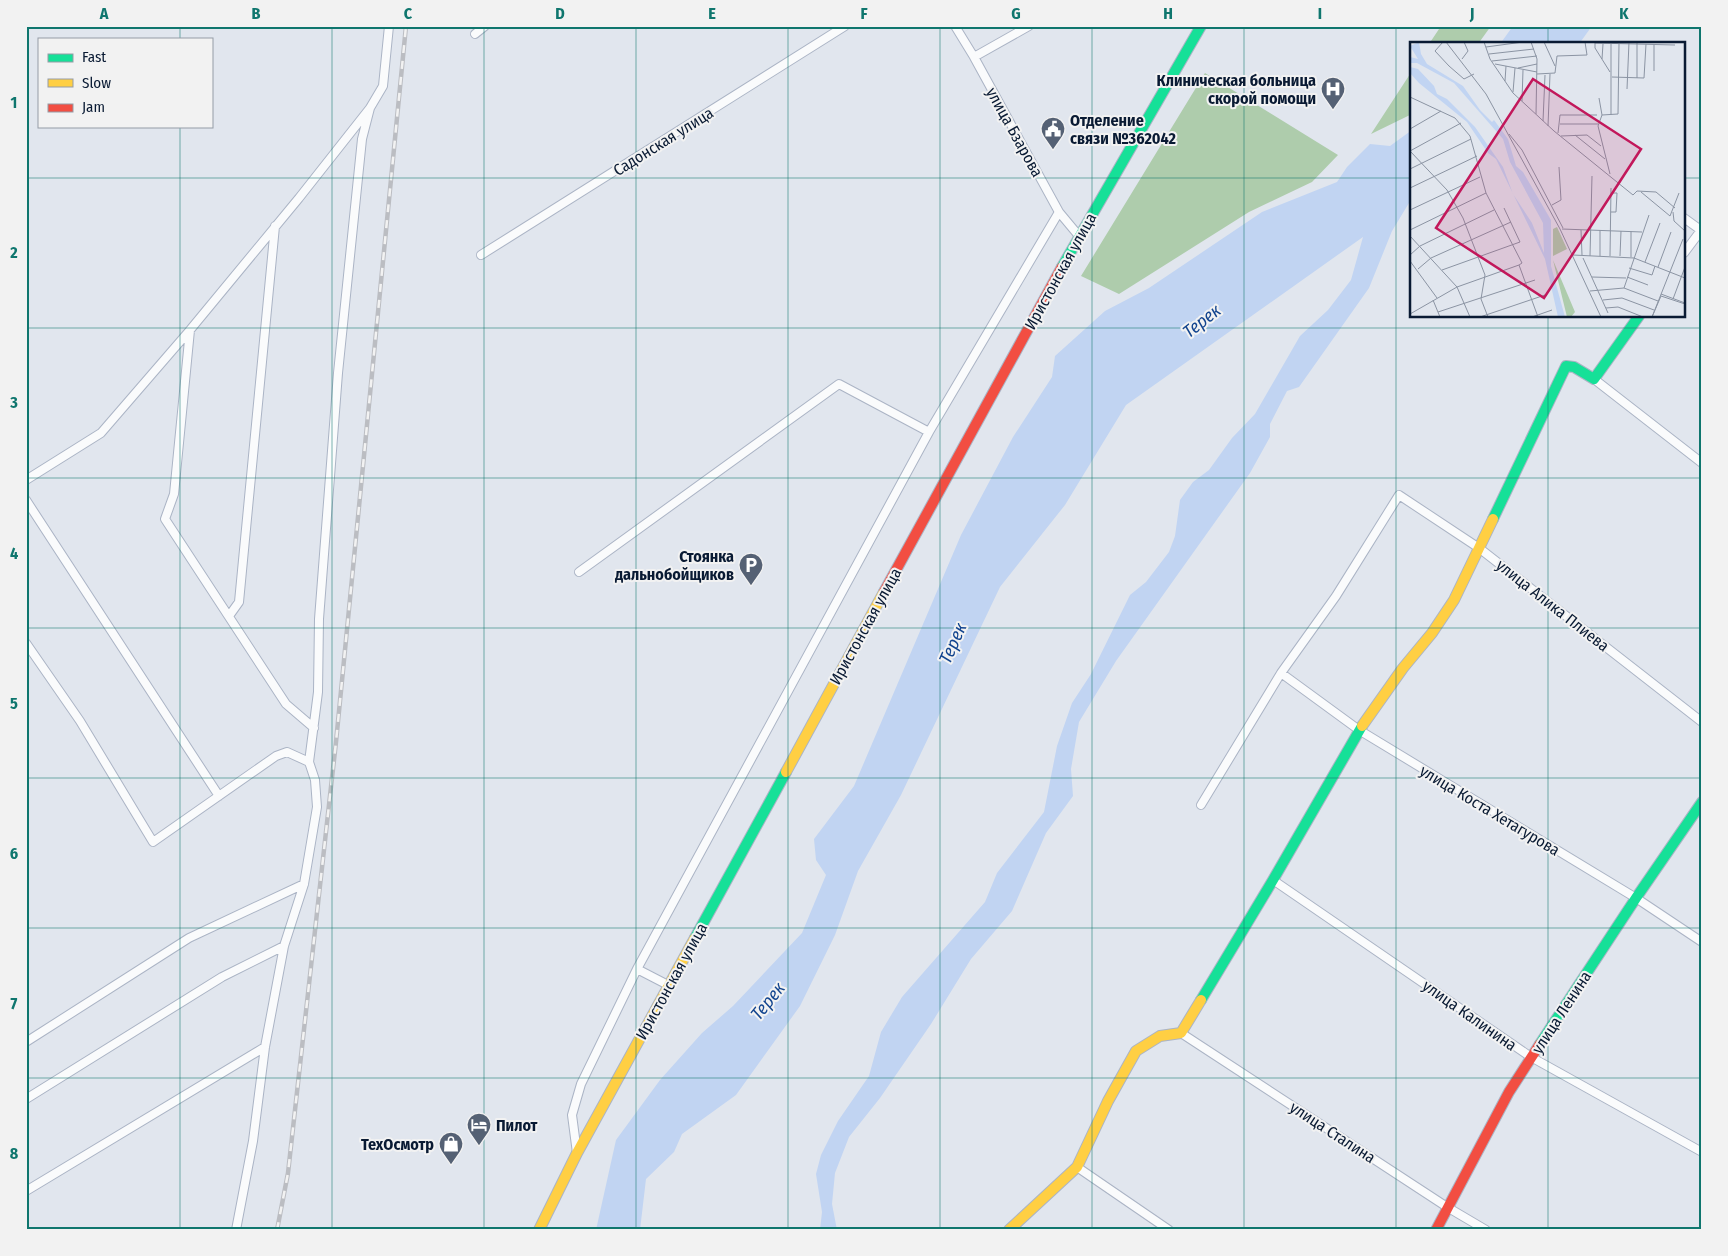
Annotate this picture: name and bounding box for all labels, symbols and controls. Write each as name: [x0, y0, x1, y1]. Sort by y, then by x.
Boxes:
text: A: [99, 4, 109, 23]
text: B: [252, 4, 261, 23]
text: C: [404, 4, 413, 23]
text: D: [555, 4, 565, 23]
text: E: [708, 4, 716, 23]
text: F: [860, 4, 868, 23]
text: G: [1011, 4, 1021, 23]
text: H: [1163, 4, 1173, 23]
text: I: [1318, 4, 1322, 23]
text: J: [1469, 4, 1474, 23]
text: K: [1619, 4, 1629, 23]
legend: [38, 38, 212, 128]
inset map: [1410, 42, 1686, 318]
text: Fast: [82, 48, 106, 66]
place label: Клиническая больница скорой помощи: [1157, 71, 1316, 108]
text: Slow: [82, 74, 111, 92]
hospital icon: Клиническая больница скорой помощи: [1320, 76, 1346, 110]
street label: улица Бзарова: [982, 84, 1047, 180]
text: 1: [11, 93, 17, 112]
text: Jam: [82, 98, 105, 116]
street label: Садонская улица: [610, 103, 717, 180]
place label: Отделение связи №362042: [1070, 111, 1177, 148]
public building icon: Отделение связи №362042: [1040, 116, 1066, 150]
street label: Иристонская улица: [1021, 209, 1100, 333]
text: 2: [9, 243, 18, 262]
water label: Терек: [1178, 299, 1226, 343]
text: 3: [9, 393, 18, 412]
text: 4: [10, 544, 18, 563]
place label: Стоянка дальнобойщиков: [614, 547, 734, 584]
parking icon: Стоянка дальнобойщиков: [738, 552, 764, 586]
street label: улица Алика Плиева: [1492, 555, 1613, 655]
street label: Иристонская улица: [826, 564, 905, 688]
water label: Терек: [934, 619, 972, 667]
text: 5: [10, 694, 18, 713]
street label: улица Коста Хетагурова: [1416, 761, 1563, 860]
text: 6: [10, 844, 18, 863]
street label: Иристонская улица: [632, 919, 711, 1043]
street label: улица Ленина: [1528, 967, 1595, 1057]
street label: улица Калинина: [1419, 976, 1521, 1055]
water label: Терек: [746, 977, 790, 1025]
text: 7: [11, 994, 18, 1013]
street label: улица Сталина: [1286, 1098, 1379, 1167]
hotel icon: Пилот: [466, 1112, 492, 1146]
place label: Пилот: [496, 1116, 538, 1135]
shop icon: ТехОсмотр: [438, 1131, 464, 1165]
place label: ТехОсмотр: [361, 1135, 434, 1154]
text: 8: [10, 1144, 19, 1163]

